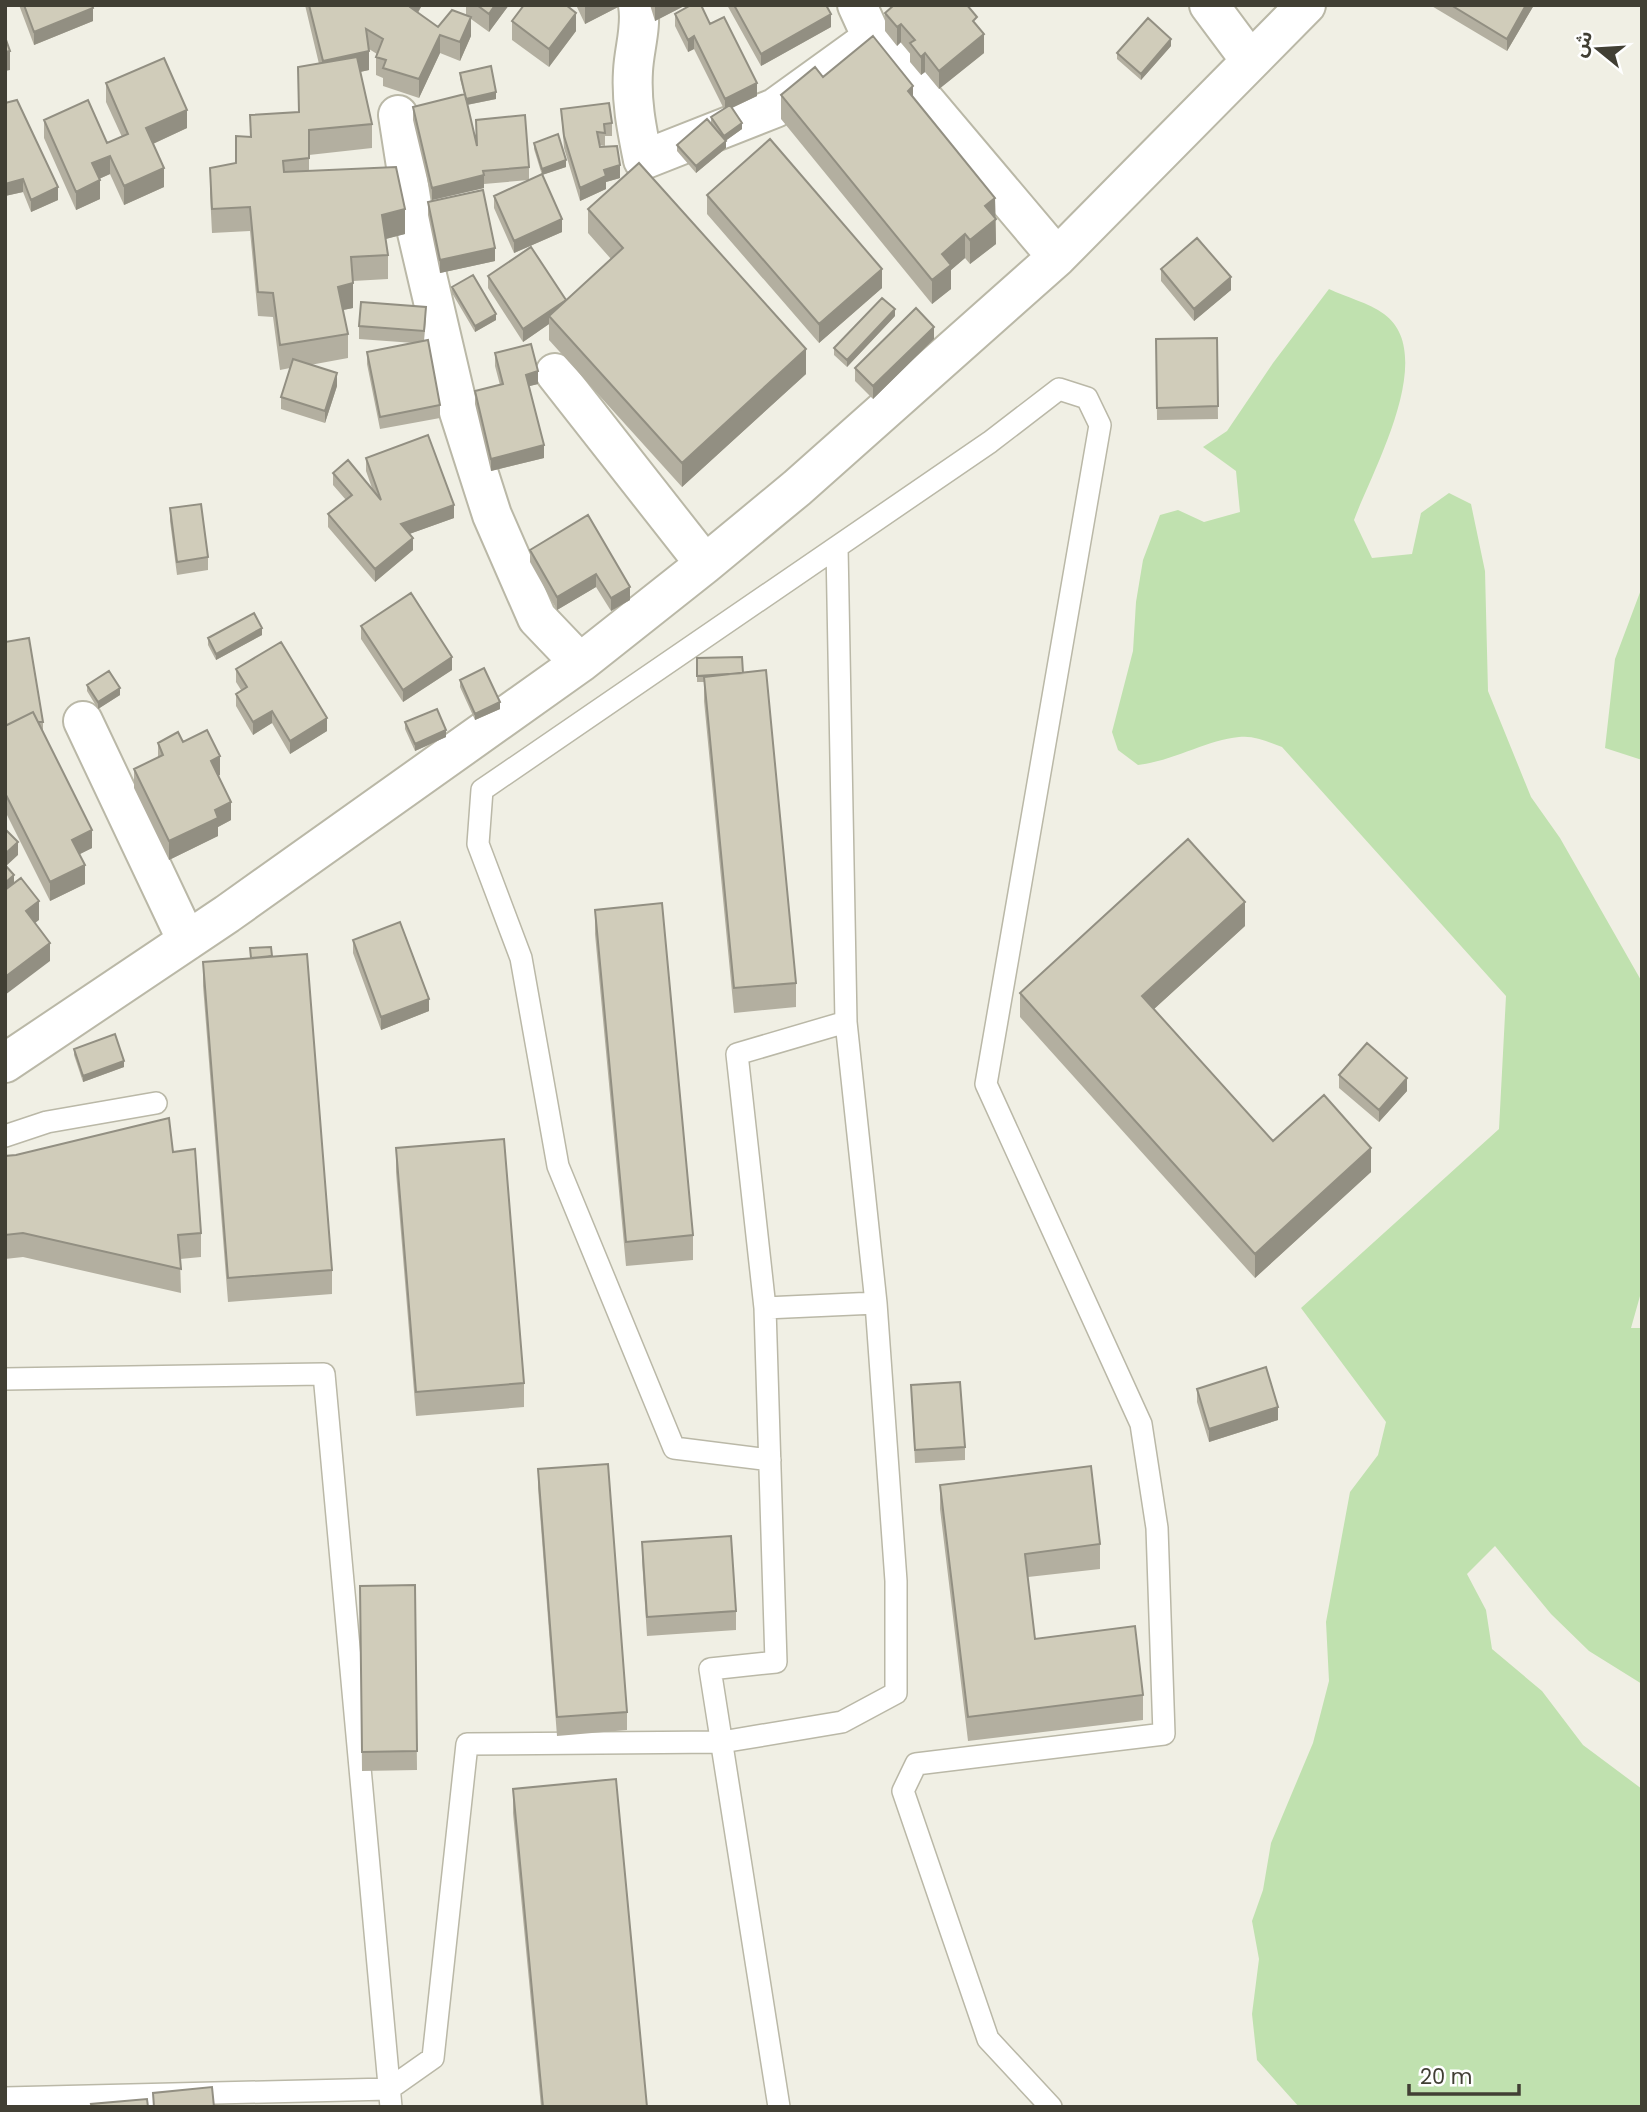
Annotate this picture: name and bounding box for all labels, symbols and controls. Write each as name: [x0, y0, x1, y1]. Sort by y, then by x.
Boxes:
north arrow: [1563, 14, 1633, 84]
text: ش: [1565, 27, 1599, 60]
scale bar: [1409, 2052, 1519, 2096]
text: 20 m: [1420, 2062, 1473, 2091]

